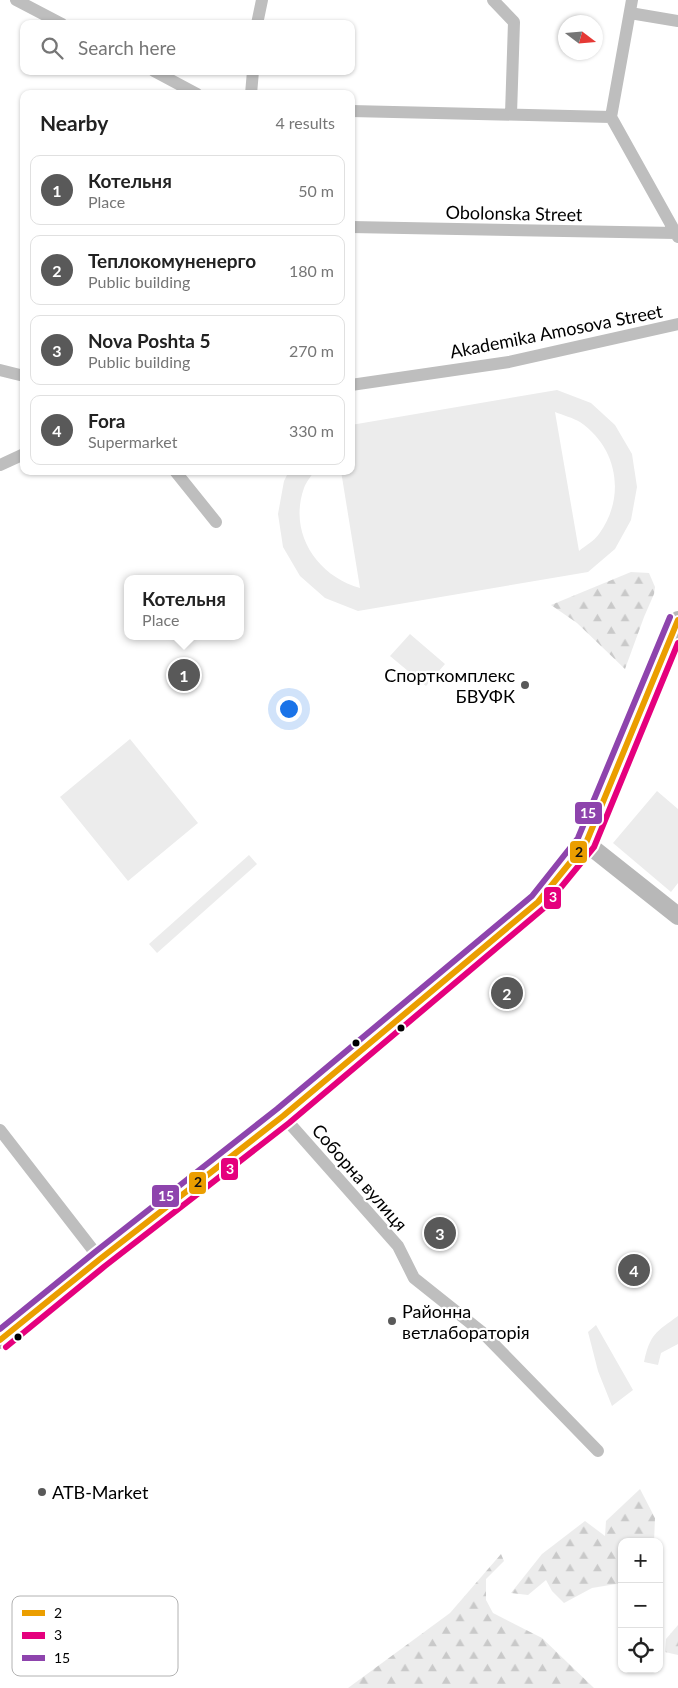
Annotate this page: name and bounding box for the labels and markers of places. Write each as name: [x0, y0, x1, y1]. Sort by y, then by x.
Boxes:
pin: 1: [168, 656, 200, 694]
place label: Спорткомплекс БВУФК: [384, 664, 515, 707]
marker: Спорткомплекс БВУФК: [519, 679, 531, 691]
pin: 2: [491, 974, 523, 1012]
unlabelled marker: [396, 1023, 406, 1033]
unlabelled marker: [351, 1038, 361, 1048]
pin: 3: [424, 1214, 456, 1252]
pin: 4: [618, 1251, 650, 1289]
place label: Районна ветлабораторія: [402, 1300, 530, 1343]
marker: Районна ветлабораторія: [386, 1315, 398, 1327]
unlabelled marker: [13, 1332, 23, 1342]
place label: ATB-Market: [52, 1481, 149, 1503]
marker: ATB-Market: [36, 1486, 48, 1498]

